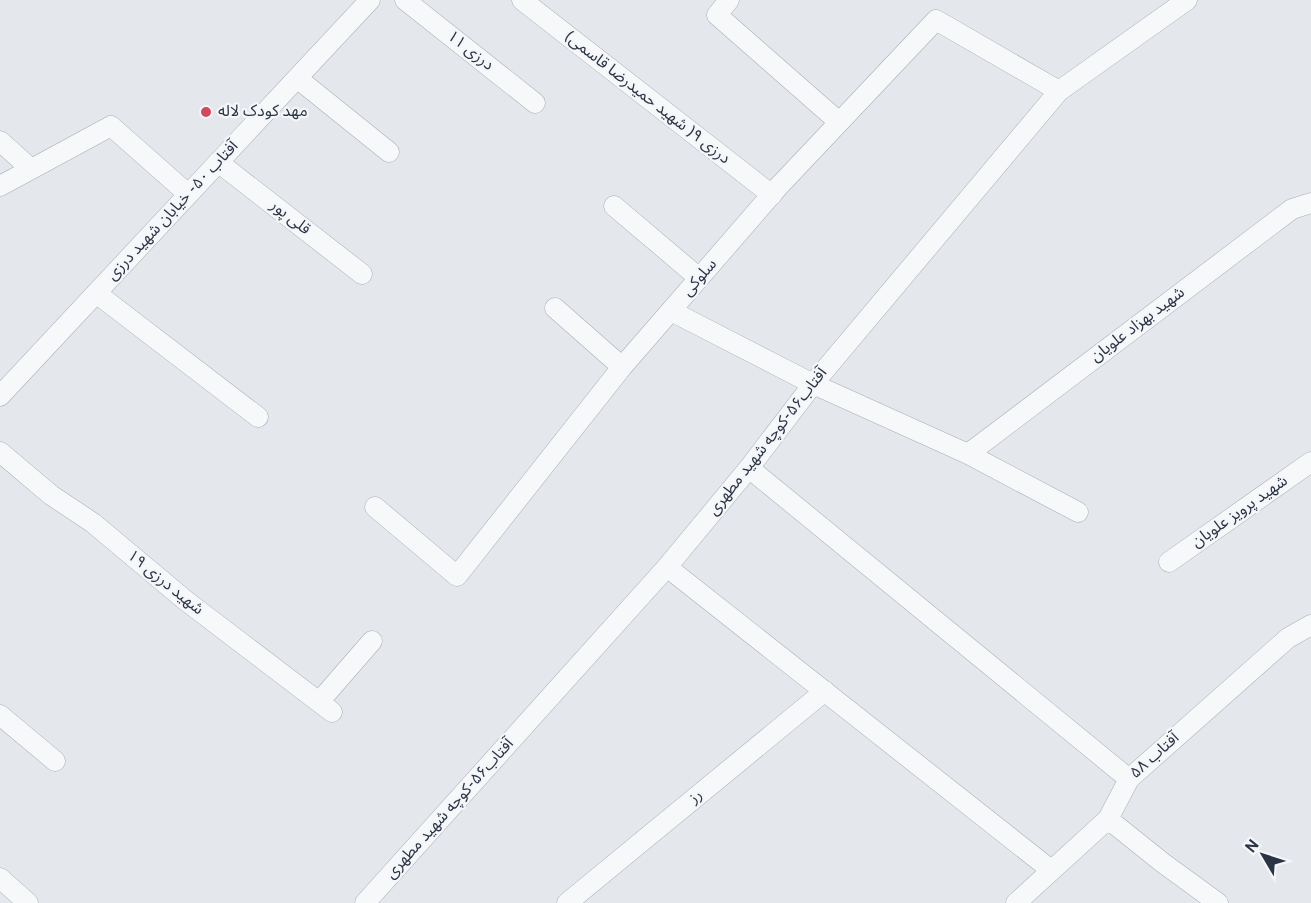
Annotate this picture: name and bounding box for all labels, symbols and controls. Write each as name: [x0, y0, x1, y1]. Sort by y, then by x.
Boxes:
street label: درزی ۱۱: [443, 27, 497, 75]
street label: درزی ۹( شهید حمیدرضا قاسمی): [560, 27, 734, 169]
place label: مهد کودک لاله: [218, 102, 308, 122]
marker: مهد کودک لاله: [199, 105, 213, 119]
street label: آفتاب ۵۰- خیابان شهید درزی: [103, 136, 244, 285]
street label: قلی پور: [265, 195, 314, 240]
street label: سلوکی: [678, 255, 722, 301]
street label: شهید بهزاد علویان: [1087, 283, 1189, 367]
street label: آفتاب۵۶-كوچه شهيد مطهری: [704, 363, 833, 520]
street label: شهید پرویز علویان: [1188, 471, 1292, 553]
street label: شهید درزی ۱۹: [123, 546, 207, 620]
street label: آفتاب ۵۸: [1126, 728, 1185, 783]
street label: آفتاب۵۶-كوچه شهيد مطهری: [381, 734, 519, 884]
street label: رز: [684, 786, 707, 809]
north arrow: [1233, 825, 1293, 885]
text: N: [1242, 836, 1264, 858]

